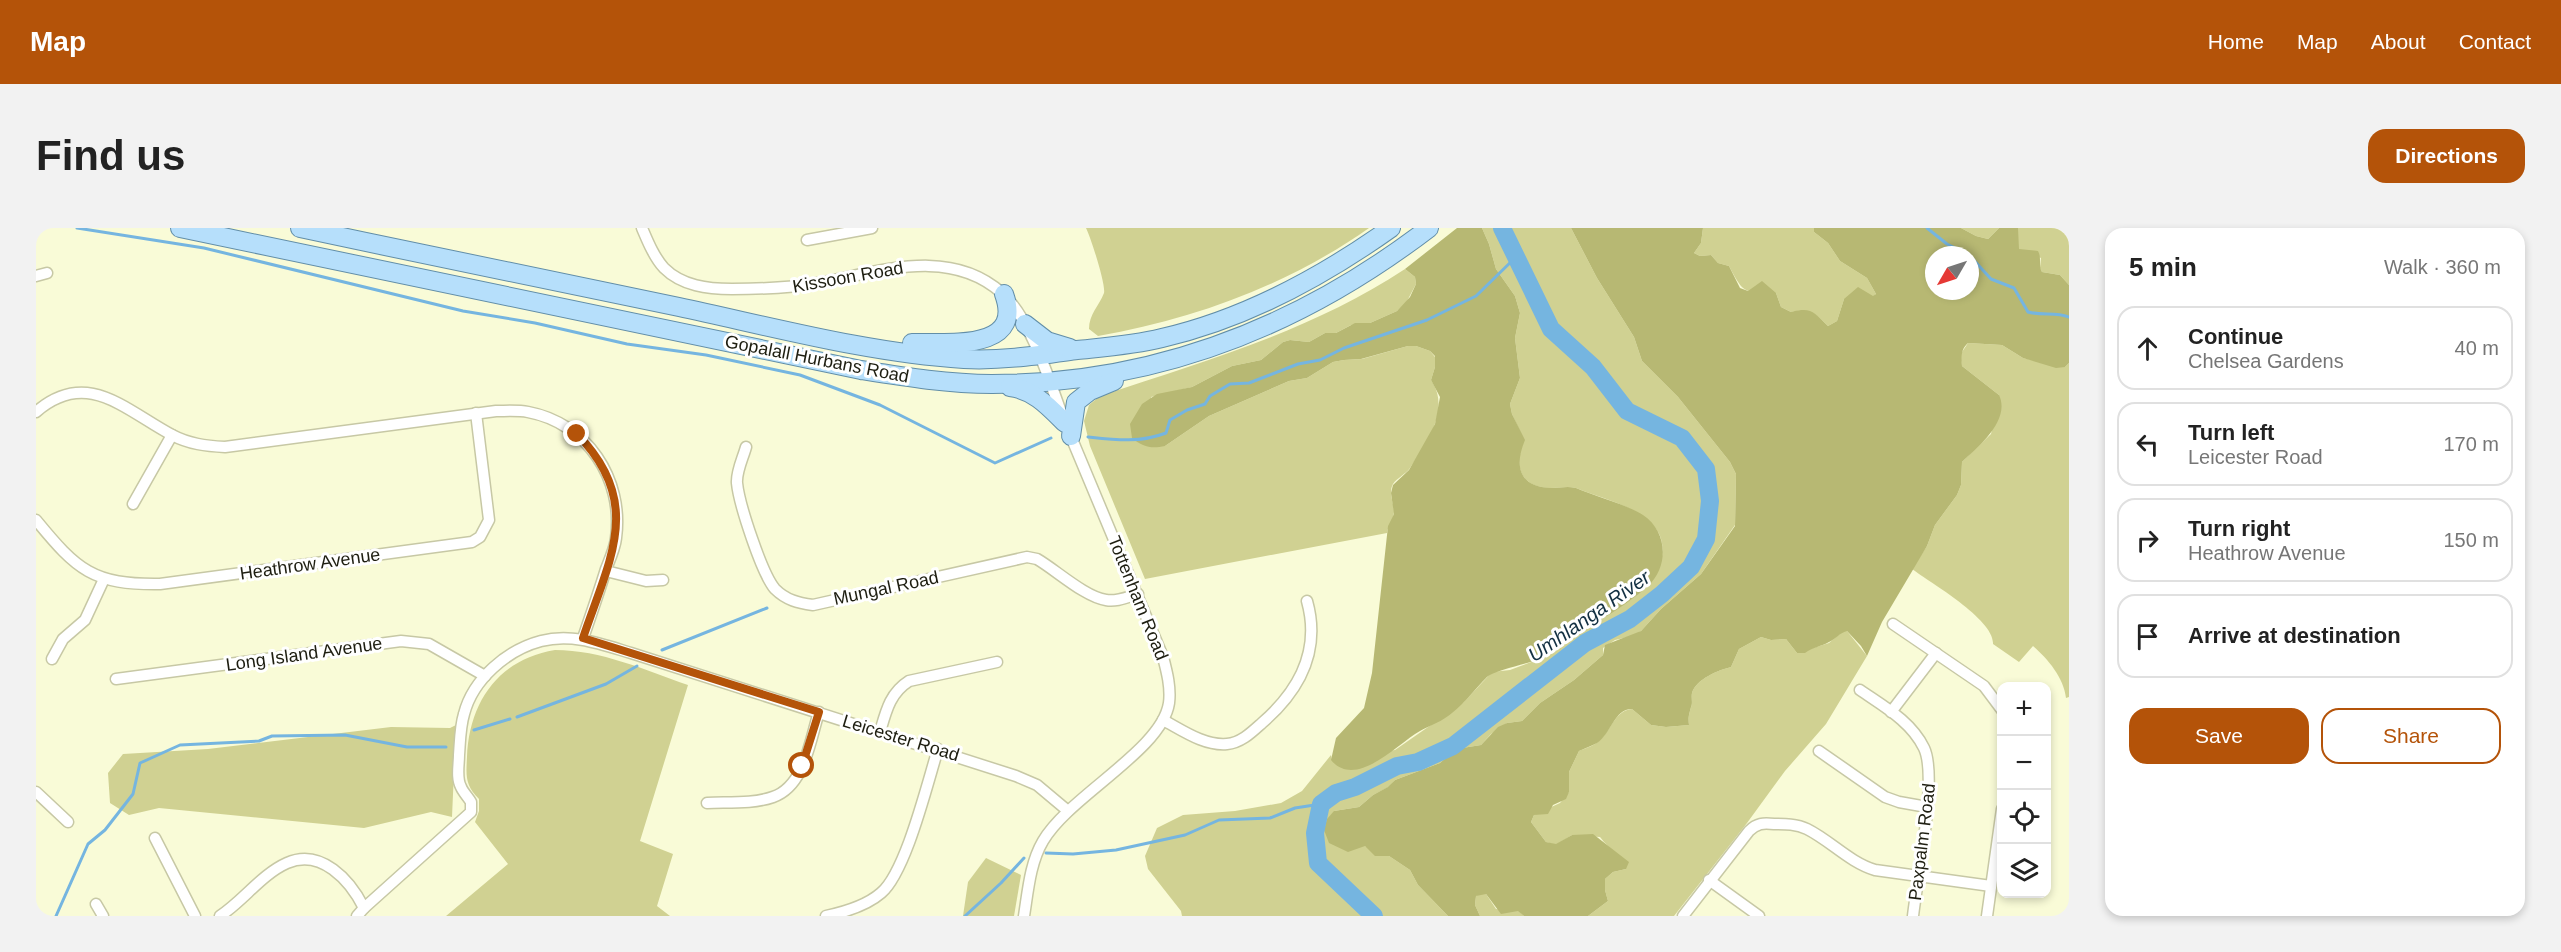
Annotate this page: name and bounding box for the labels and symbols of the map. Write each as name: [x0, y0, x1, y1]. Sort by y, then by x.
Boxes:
north arrow: [1925, 246, 1979, 300]
street label: Kissoon Road: [791, 257, 905, 297]
street label: Gopalall Hurbans Road: [723, 331, 911, 387]
route end: [563, 420, 589, 446]
street label: Tottenham Road: [1104, 533, 1172, 663]
street label: Heathrow Avenue: [238, 544, 382, 584]
water label: Umhlanga River: [1524, 565, 1655, 666]
street label: Mungal Road: [832, 567, 940, 609]
street label: Long Island Avenue: [224, 633, 384, 675]
street label: Leicester Road: [840, 711, 962, 765]
route start: [788, 752, 814, 778]
street label: Paxpalm Road: [1905, 782, 1939, 902]

